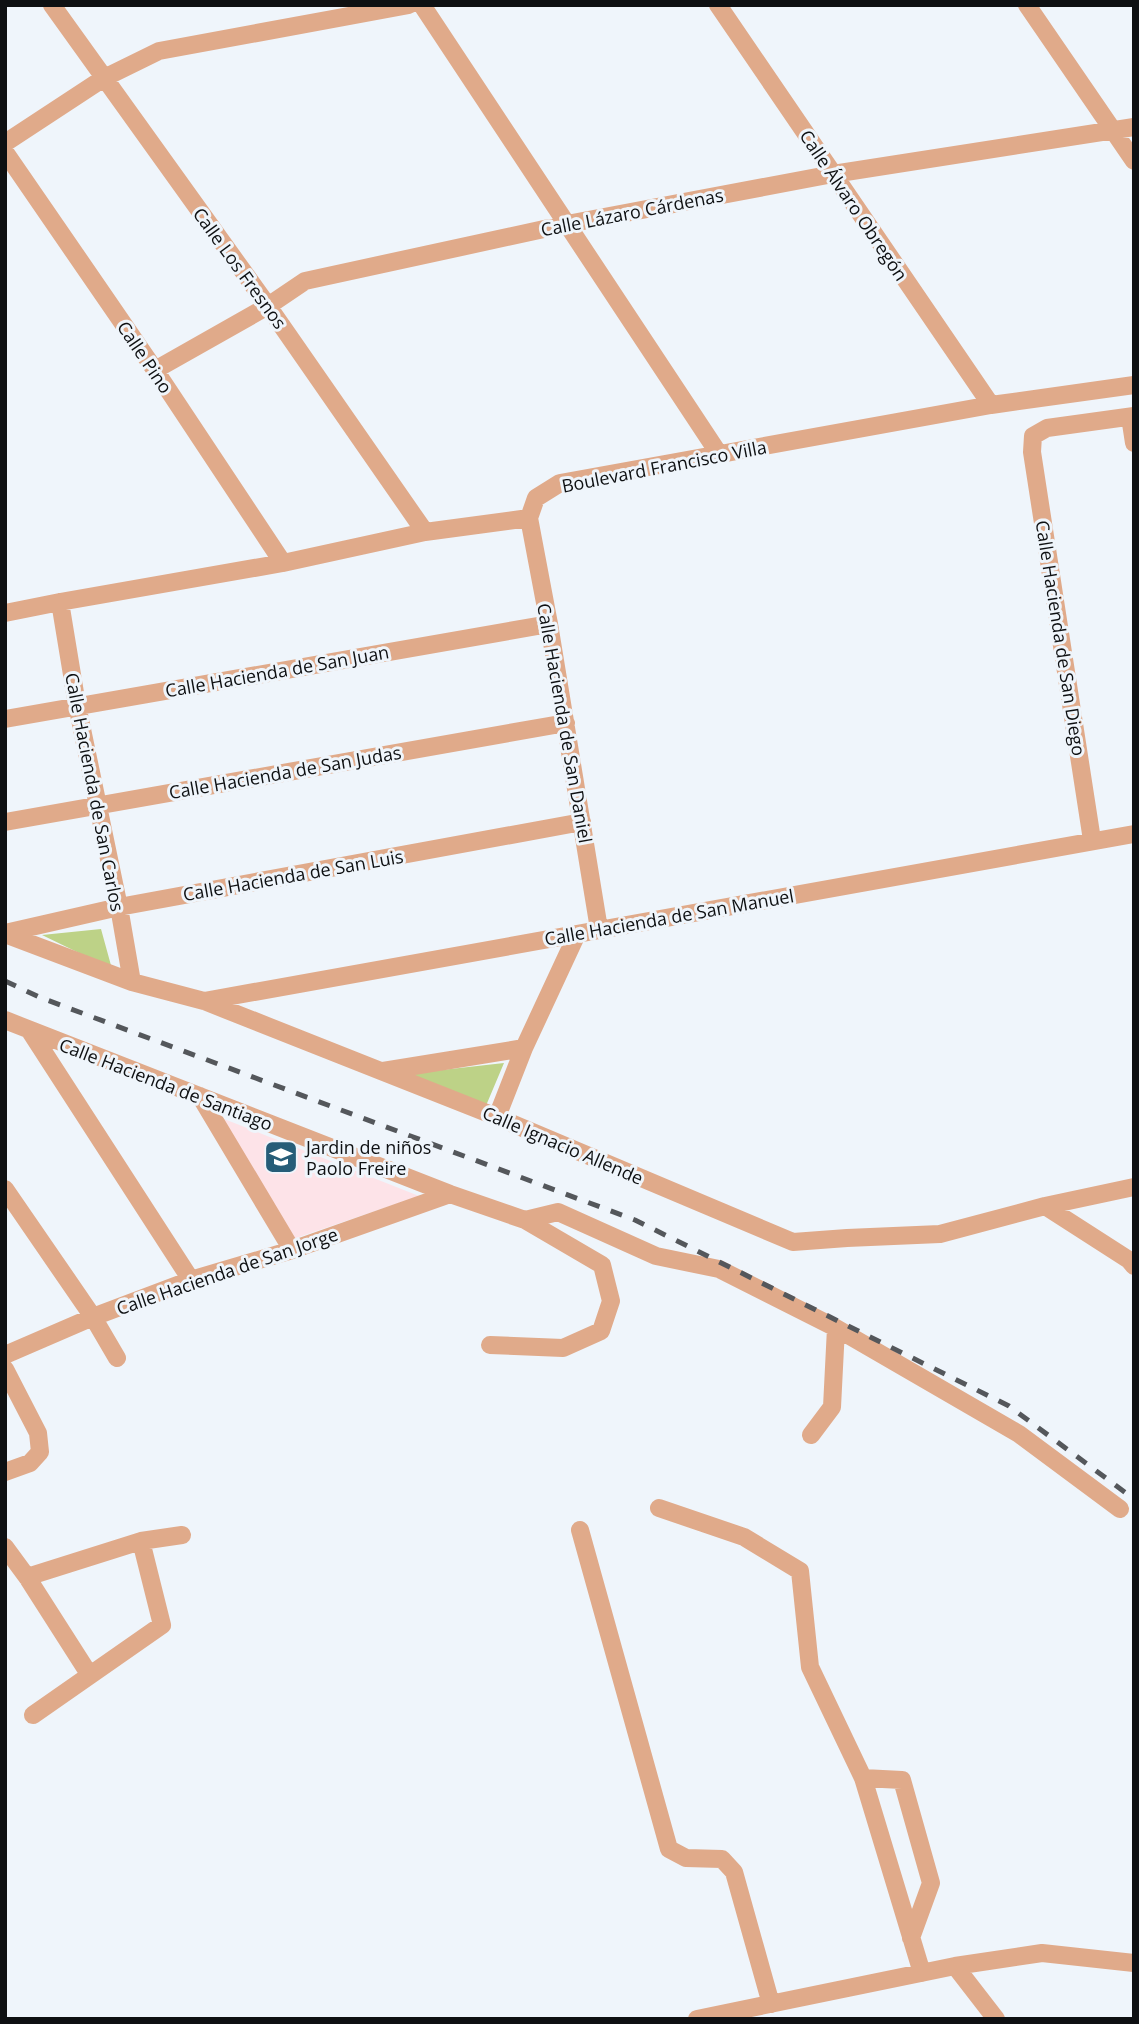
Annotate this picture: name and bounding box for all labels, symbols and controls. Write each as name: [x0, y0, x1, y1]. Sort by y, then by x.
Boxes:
street label: Calle Álvaro Obregón: [795, 125, 913, 285]
street label: Calle Lázaro Cárdenas: [539, 183, 725, 241]
street label: Calle Los Fresnos: [188, 203, 292, 333]
street label: Calle Pino: [112, 316, 178, 398]
street label: Boulevard Francisco Villa: [560, 434, 768, 498]
street label: Calle Hacienda de San Diego: [1031, 518, 1091, 758]
street label: Calle Hacienda de San Daniel: [532, 601, 598, 845]
street label: Calle Hacienda de San Juan: [163, 639, 391, 703]
street label: Calle Hacienda de San Carlos: [60, 671, 130, 913]
street label: Calle Hacienda de San Judas: [167, 740, 403, 804]
street label: Calle Hacienda de San Luis: [181, 844, 405, 906]
street label: Calle Hacienda de San Manuel: [542, 883, 796, 951]
street label: Calle Hacienda de Santiago: [56, 1032, 276, 1136]
street label: Calle Ignacio Allende: [479, 1100, 647, 1190]
place label: Jardin de niños Paolo Freire: [304, 1135, 431, 1180]
school or university icon: Jardin de niños Paolo Freire: [262, 1138, 300, 1176]
street label: Calle Hacienda de San Jorge: [113, 1222, 341, 1320]

